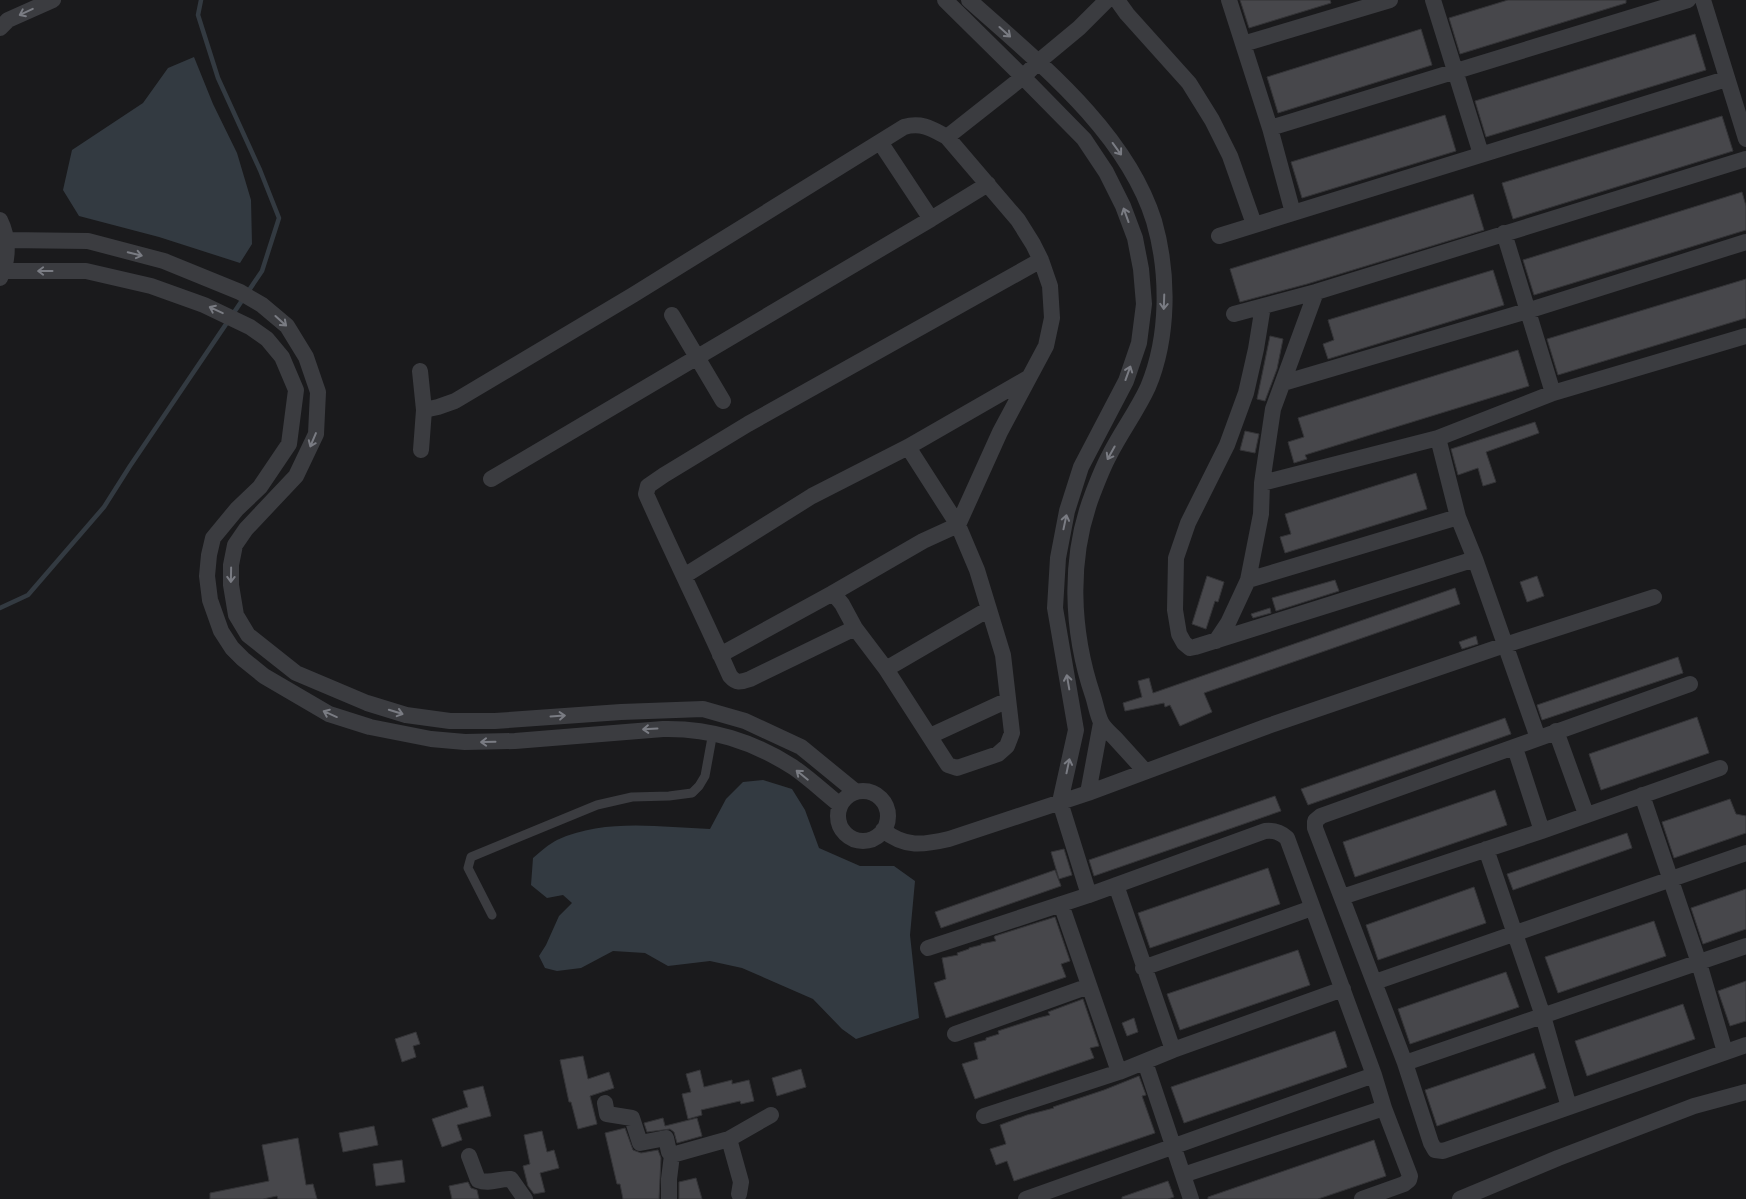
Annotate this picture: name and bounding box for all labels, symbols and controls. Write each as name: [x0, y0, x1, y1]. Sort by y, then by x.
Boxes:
one-way arrow: [19, 8, 34, 17]
one-way arrow: [999, 27, 1012, 38]
one-way arrow: [1112, 142, 1123, 155]
one-way arrow: [1121, 207, 1130, 223]
one-way arrow: [127, 249, 143, 259]
one-way arrow: [37, 266, 53, 276]
one-way arrow: [1159, 294, 1169, 310]
one-way arrow: [208, 305, 223, 315]
one-way arrow: [274, 315, 287, 327]
one-way arrow: [1124, 365, 1133, 381]
one-way arrow: [308, 432, 317, 447]
one-way arrow: [1106, 445, 1116, 460]
one-way arrow: [1061, 514, 1070, 530]
one-way arrow: [226, 566, 236, 583]
one-way arrow: [1062, 675, 1072, 691]
one-way arrow: [323, 708, 338, 718]
one-way arrow: [388, 708, 404, 718]
one-way arrow: [549, 712, 565, 721]
one-way arrow: [643, 725, 659, 734]
one-way arrow: [481, 737, 497, 747]
one-way arrow: [1064, 758, 1073, 774]
one-way arrow: [796, 769, 809, 780]

